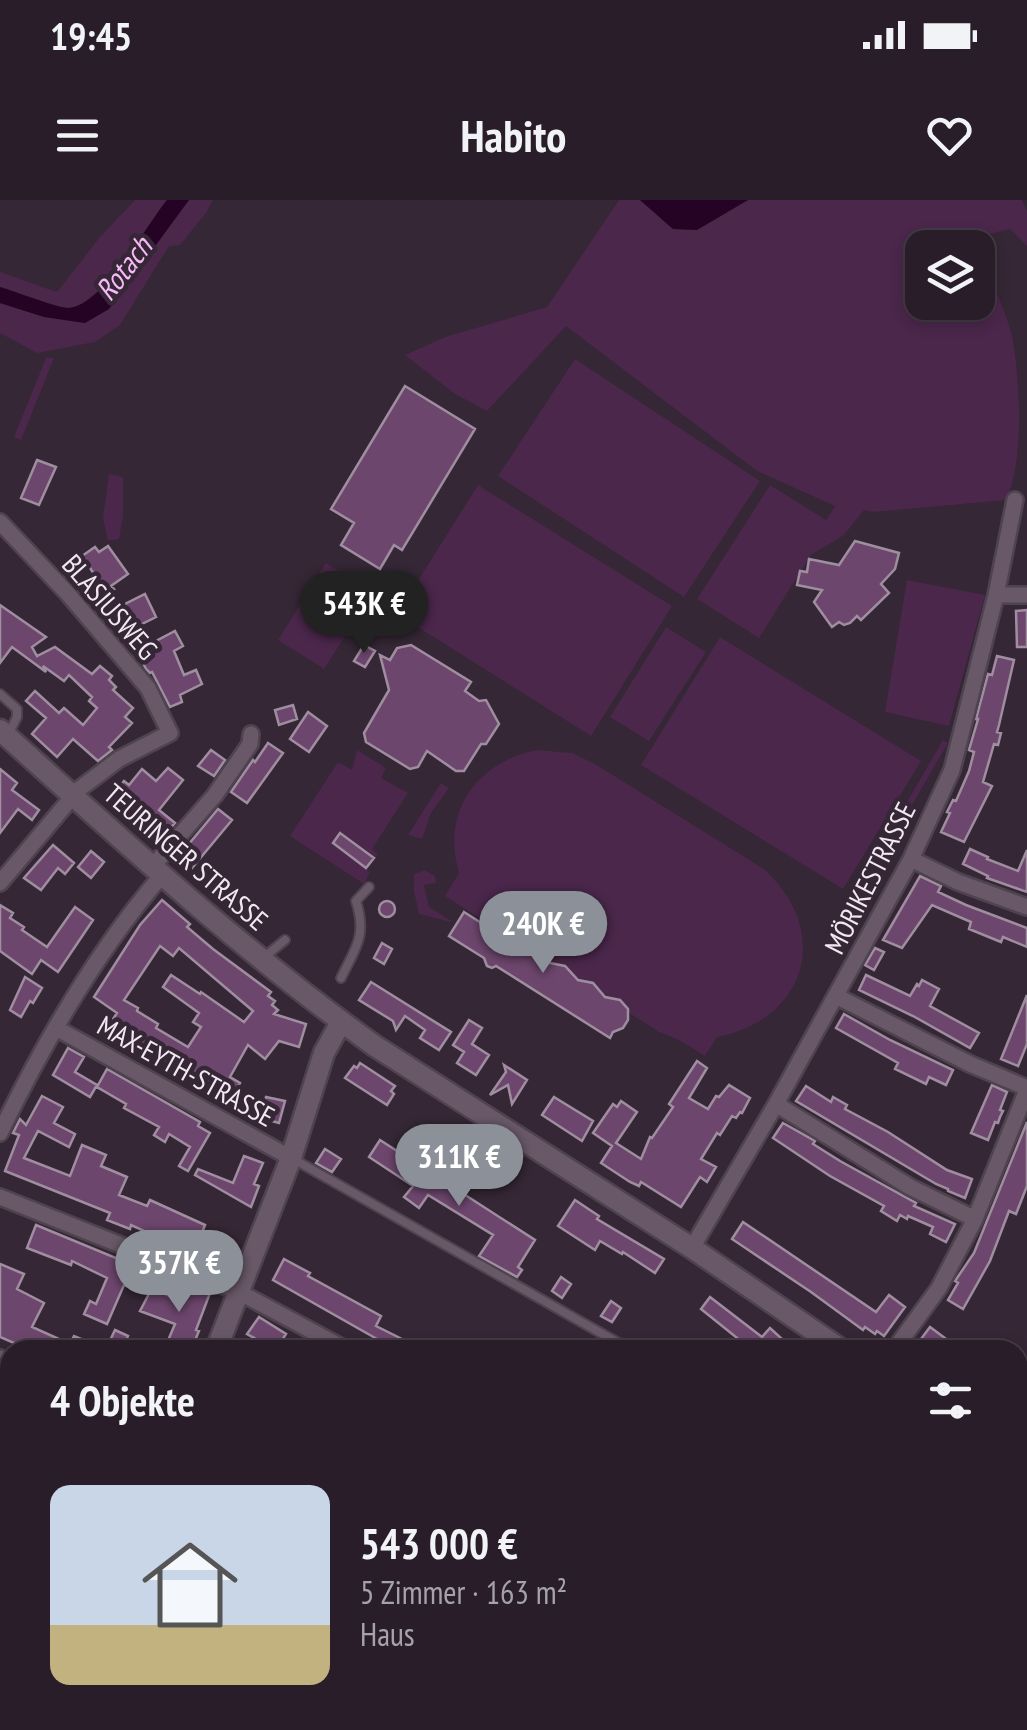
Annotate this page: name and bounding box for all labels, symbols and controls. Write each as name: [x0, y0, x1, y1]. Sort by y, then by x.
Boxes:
text: 19:45: [50, 11, 132, 60]
text: Habito: [461, 106, 566, 164]
icon: menu: [50, 108, 105, 163]
icon: heart: [922, 108, 977, 163]
water label: Rotach: [86, 227, 161, 308]
map controls: [905, 230, 995, 320]
button: layers: [905, 230, 995, 320]
street label: BLASIUSWEG: [54, 546, 166, 667]
pin: 543K €: [283, 571, 445, 656]
text: 543K €: [322, 582, 406, 624]
street label: TEURINGER STRASSE: [97, 775, 276, 938]
street label: MÖRIKESTRASSE: [815, 796, 924, 960]
pin: 240K €: [462, 891, 624, 976]
text: 240K €: [501, 902, 585, 944]
street label: MAX-EYTH-STRASSE: [91, 1007, 281, 1135]
pin: 311K €: [378, 1124, 540, 1209]
text: 311K €: [417, 1135, 501, 1177]
pin: 357K €: [98, 1230, 260, 1315]
text: 357K €: [137, 1241, 221, 1283]
text: 4 Objekte: [50, 1373, 195, 1428]
icon: filters: [923, 1373, 978, 1428]
text: 543 000 €: [360, 1516, 518, 1571]
icon: home: [130, 1525, 250, 1645]
text: 5 Zimmer · 163 m²: [360, 1571, 567, 1613]
text: Haus: [360, 1613, 415, 1655]

